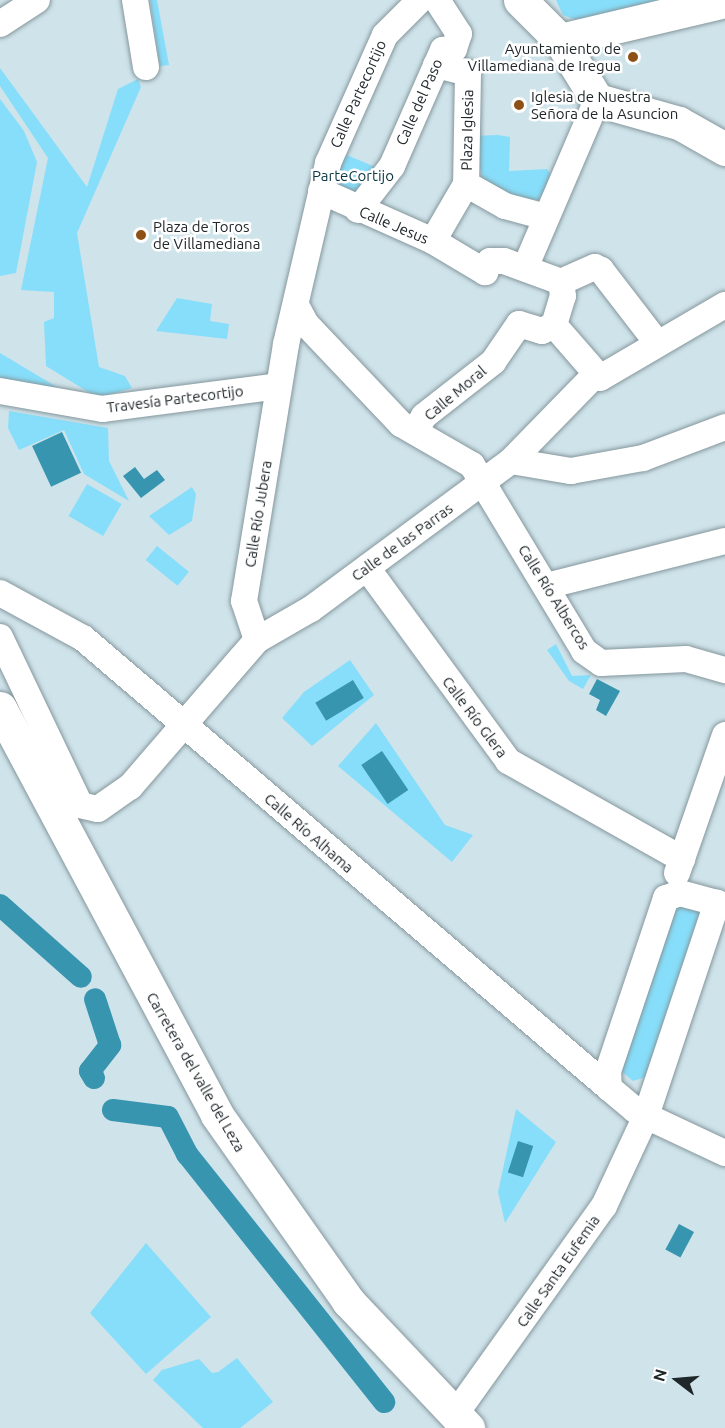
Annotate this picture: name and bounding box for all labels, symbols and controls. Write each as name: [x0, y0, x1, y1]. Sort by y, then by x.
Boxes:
street label: Calle Partecortijo: [326, 37, 390, 151]
place label: Ayuntamiento de Villamediana de Iregua: [468, 39, 621, 74]
marker: Ayuntamiento de Villamediana de Iregua: [626, 50, 640, 64]
street label: Calle del Paso: [392, 56, 446, 148]
place label: Iglesia de Nuestra Señora de la Asuncion: [531, 87, 678, 122]
street label: Plaza Iglesia: [457, 89, 477, 171]
marker: Iglesia de Nuestra Señora de la Asuncion: [512, 98, 526, 112]
park label: ParteCortijo: [312, 167, 394, 185]
street label: Calle Jesus: [357, 202, 431, 248]
place label: Plaza de Toros de Villamediana: [153, 217, 260, 252]
marker: Plaza de Toros de Villamediana: [134, 228, 148, 242]
street label: Calle Moral: [420, 362, 490, 424]
street label: Travesía Partecortijo: [106, 382, 244, 416]
street label: Calle Río Jubera: [241, 459, 275, 569]
street label: Calle de las Parras: [348, 499, 456, 585]
street label: Calle Río Albercos: [514, 541, 594, 653]
street label: Calle Río Glera: [439, 673, 511, 761]
street label: Calle Río Alhama: [261, 789, 357, 877]
street label: Carretera del valle del Leza: [143, 989, 249, 1155]
street label: Calle Santa Eufemia: [513, 1211, 603, 1331]
north arrow: [647, 1350, 707, 1410]
text: N: [649, 1367, 670, 1383]

